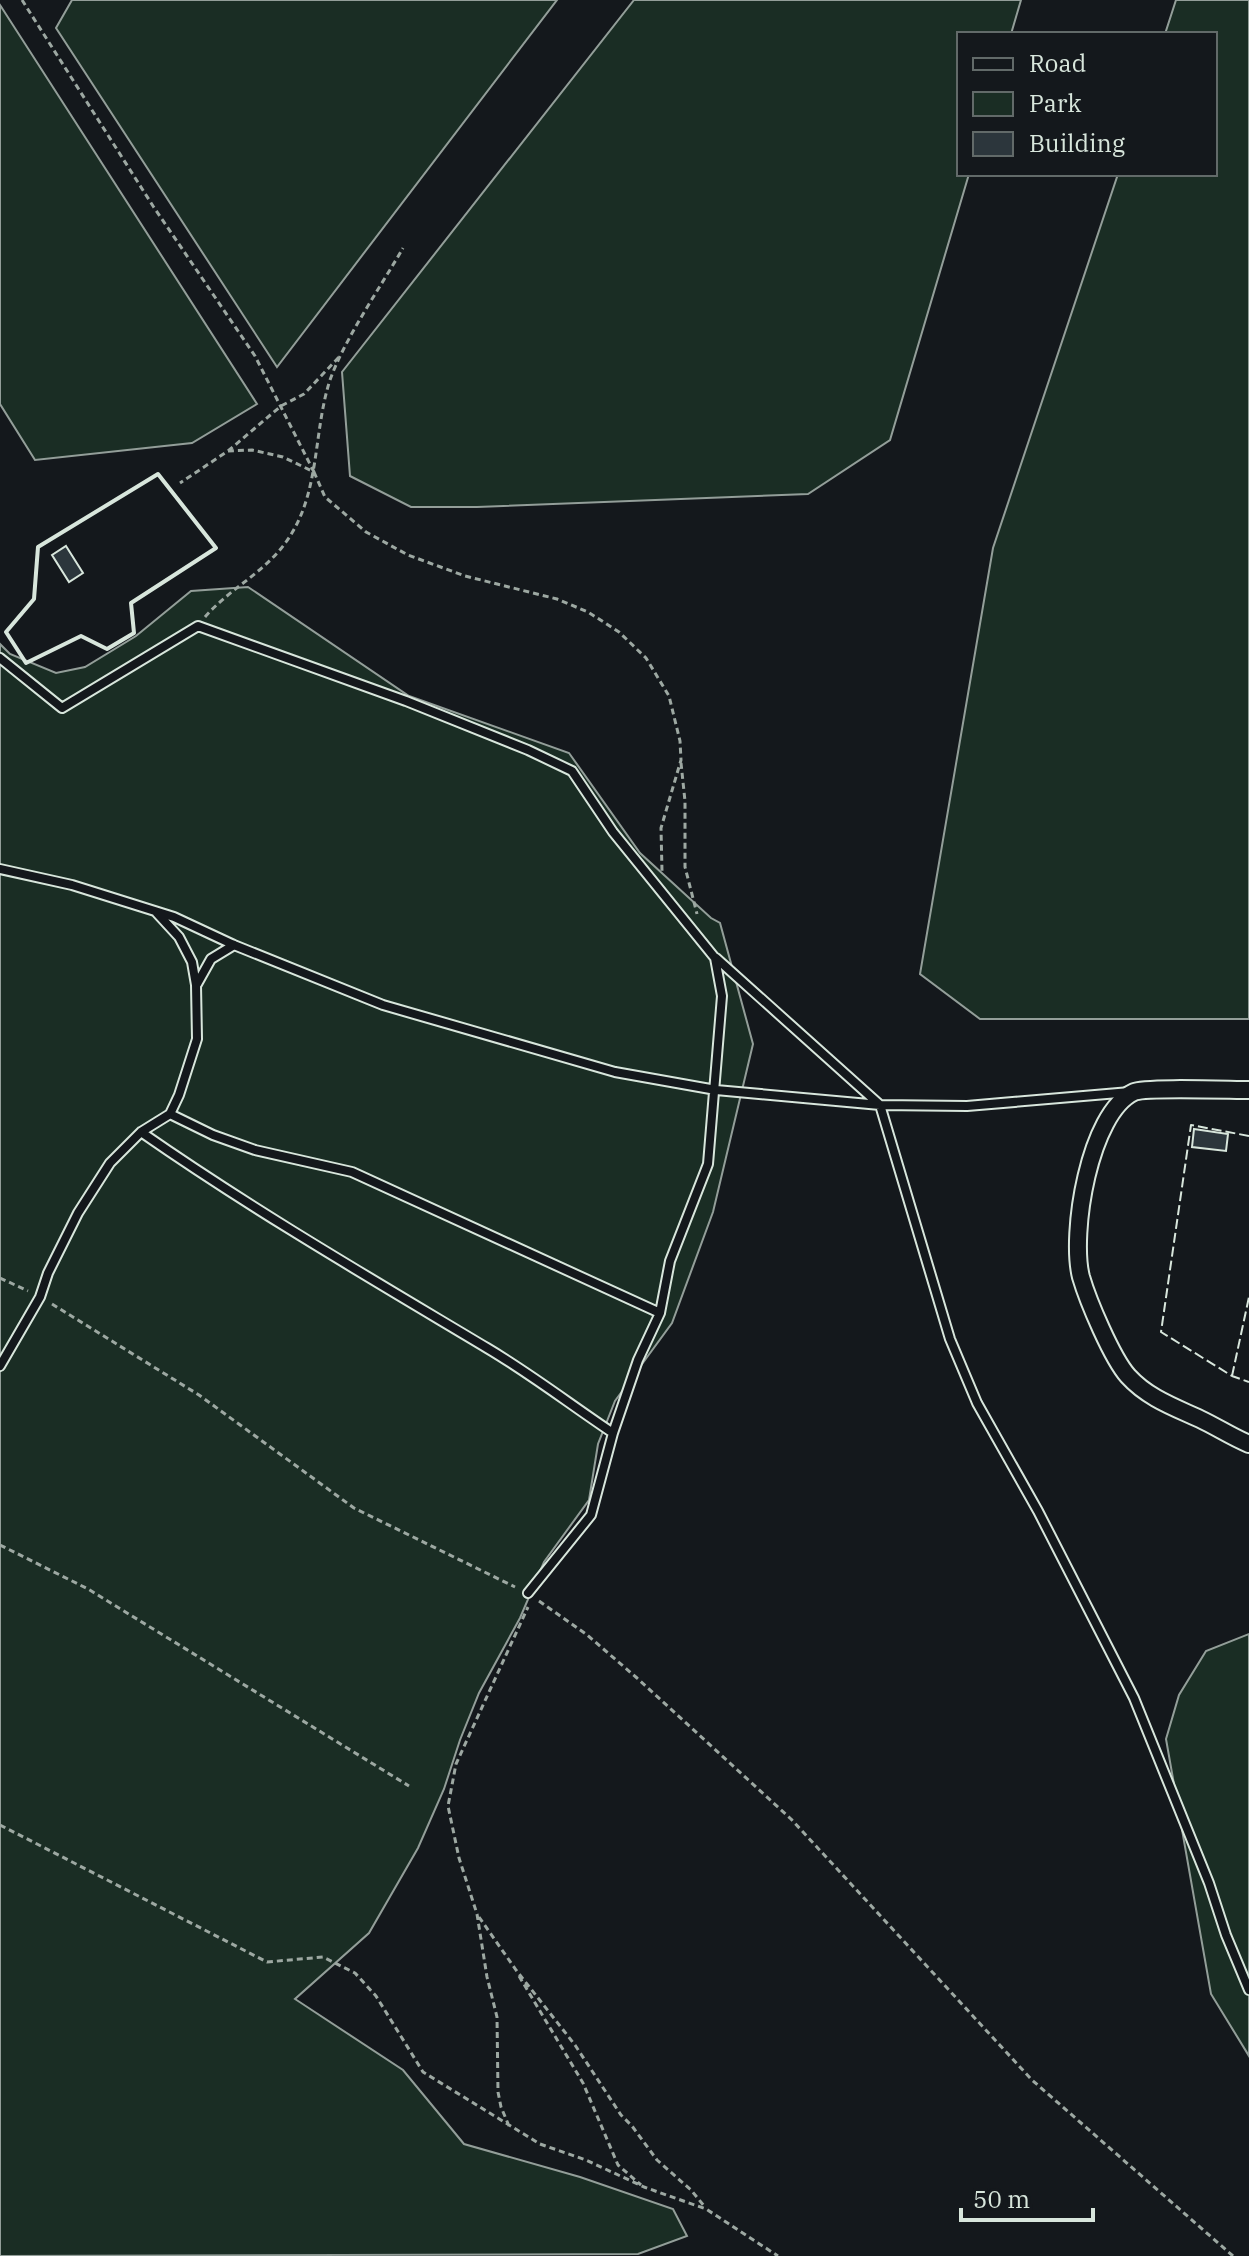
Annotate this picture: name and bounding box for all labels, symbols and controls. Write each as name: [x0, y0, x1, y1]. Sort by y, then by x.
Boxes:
legend: [957, 32, 1217, 176]
text: Road: [1029, 47, 1086, 79]
text: Park: [1029, 87, 1081, 119]
text: Building: [1029, 127, 1125, 159]
scale bar: [961, 2172, 1093, 2222]
text: 50 m: [973, 2183, 1030, 2215]

